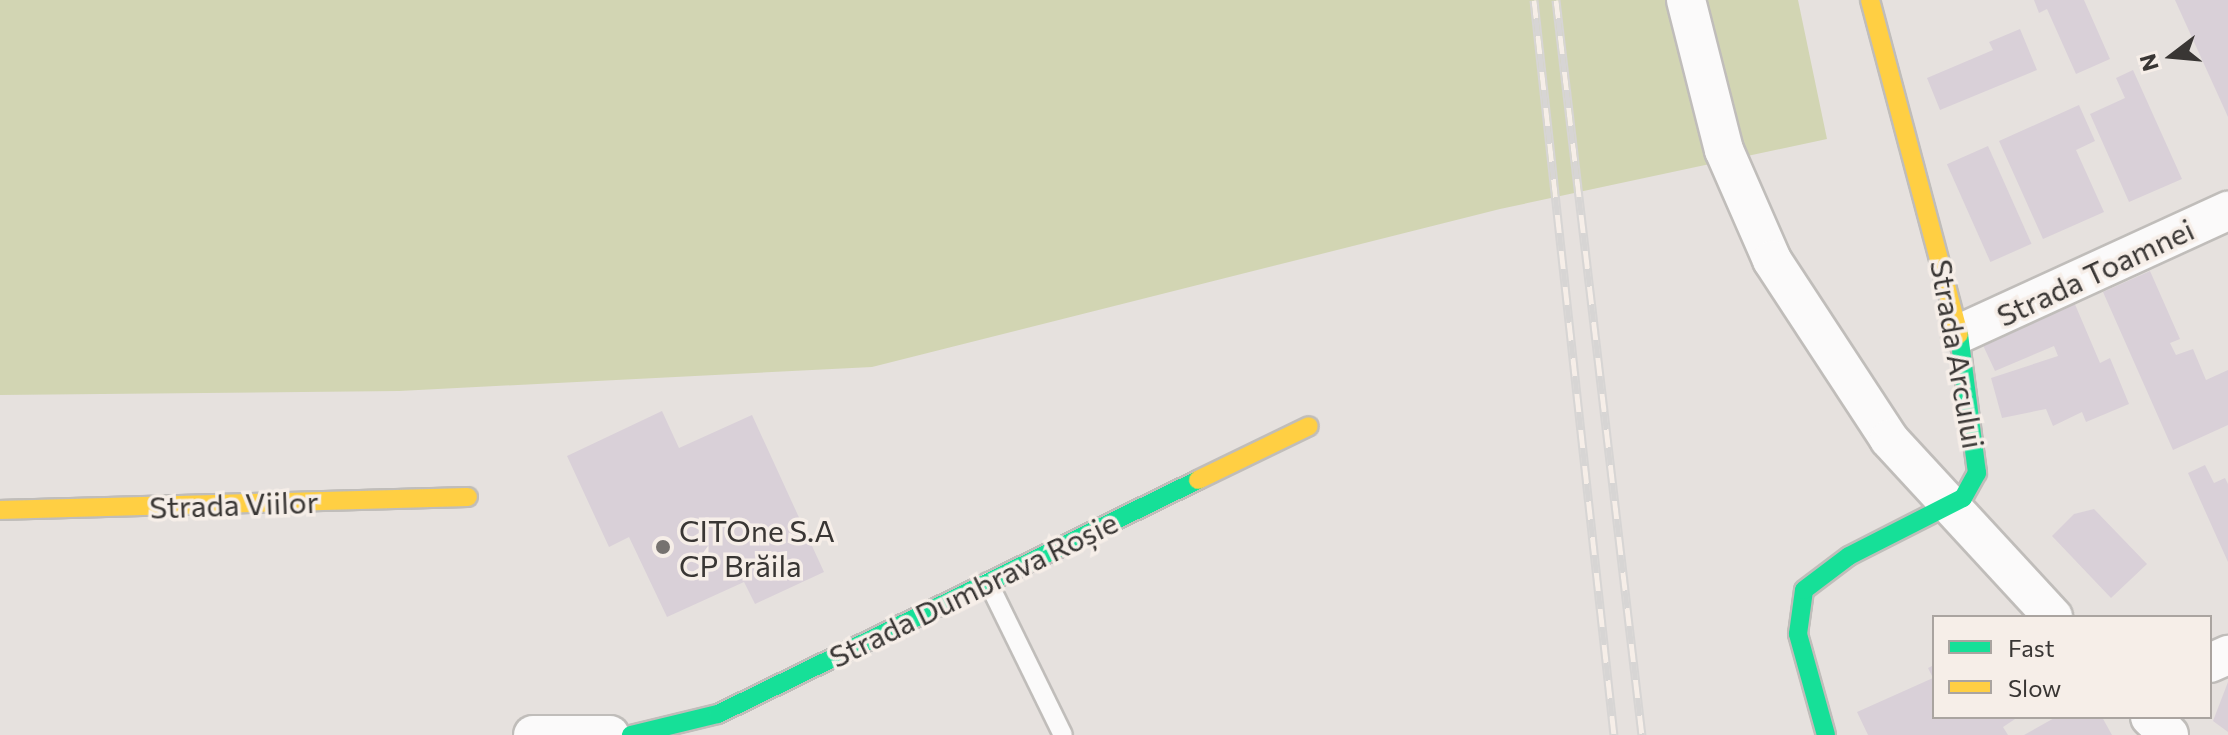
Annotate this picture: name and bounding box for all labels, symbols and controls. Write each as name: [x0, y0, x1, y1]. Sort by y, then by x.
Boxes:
north arrow: [2132, 16, 2212, 96]
text: N: [2133, 51, 2164, 74]
street label: Strada Toamnei: [1991, 211, 2199, 333]
street label: Strada Arcului: [1924, 257, 1992, 451]
street label: Strada Viilor: [149, 483, 319, 525]
street label: Strada Dumbrava Roșie: [823, 504, 1123, 674]
place label: CITOne S.A CP Brăila: [679, 512, 835, 582]
marker: CITOne S.A CP Brăila: [654, 538, 672, 556]
legend: [1932, 615, 2212, 719]
text: Fast: [2008, 633, 2055, 662]
text: Slow: [2008, 673, 2061, 702]

